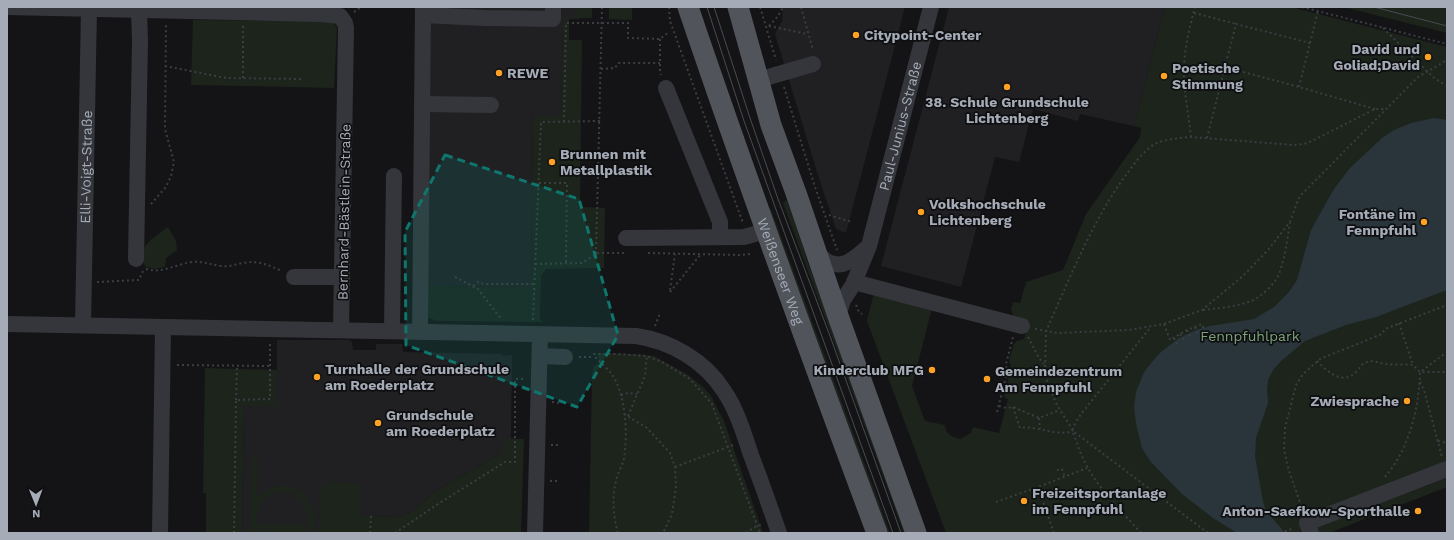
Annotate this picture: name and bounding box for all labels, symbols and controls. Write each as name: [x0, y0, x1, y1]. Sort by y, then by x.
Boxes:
place label: Citypoint-Center: [864, 27, 981, 43]
marker: Citypoint-Center: [851, 30, 861, 40]
place label: David und Goliad;David: [1333, 41, 1420, 73]
marker: David und Goliad;David: [1423, 52, 1433, 62]
street label: Paul-Junius-Straße: [876, 60, 925, 192]
place label: Poetische Stimmung: [1172, 60, 1243, 92]
place label: REWE: [507, 65, 548, 81]
marker: REWE: [494, 68, 504, 78]
marker: Poetische Stimmung: [1159, 71, 1169, 81]
marker: 38. Schule Grundschule Lichtenberg: [1002, 82, 1012, 92]
place label: 38. Schule Grundschule Lichtenberg: [925, 94, 1089, 126]
street label: Elli-Voigt-Straße: [77, 110, 95, 224]
street label: Bernhard-Bästlein-Straße: [334, 124, 354, 300]
place label: Brunnen mit Metallplastik: [560, 146, 652, 178]
marker: Brunnen mit Metallplastik: [547, 157, 557, 167]
place label: Volkshochschule Lichtenberg: [929, 196, 1046, 228]
place label: Fontäne im Fennpfuhl: [1339, 206, 1416, 238]
marker: Volkshochschule Lichtenberg: [916, 207, 926, 217]
street label: Weißenseer Weg: [754, 216, 807, 327]
marker: Fontäne im Fennpfuhl: [1419, 217, 1429, 227]
park label: Fennpfuhlpark: [1200, 328, 1300, 344]
place label: Turnhalle der Grundschule am Roederplatz: [325, 361, 509, 393]
place label: Kinderclub MFG: [813, 362, 924, 378]
place label: Gemeindezentrum Am Fennpfuhl: [995, 363, 1122, 395]
marker: Kinderclub MFG: [927, 365, 937, 375]
marker: Turnhalle der Grundschule am Roederplatz: [312, 372, 322, 382]
marker: Gemeindezentrum Am Fennpfuhl: [982, 374, 992, 384]
place label: Zwiesprache: [1311, 393, 1399, 409]
marker: Zwiesprache: [1402, 396, 1412, 406]
place label: Grundschule am Roederplatz: [386, 407, 495, 439]
marker: Grundschule am Roederplatz: [373, 418, 383, 428]
north arrow: [16, 484, 56, 524]
place label: Freizeitsportanlage im Fennpfuhl: [1032, 485, 1166, 517]
marker: Freizeitsportanlage im Fennpfuhl: [1019, 496, 1029, 506]
place label: Anton-Saefkow-Sporthalle: [1222, 503, 1410, 519]
marker: Anton-Saefkow-Sporthalle: [1413, 506, 1423, 516]
text: N: [32, 507, 40, 520]

